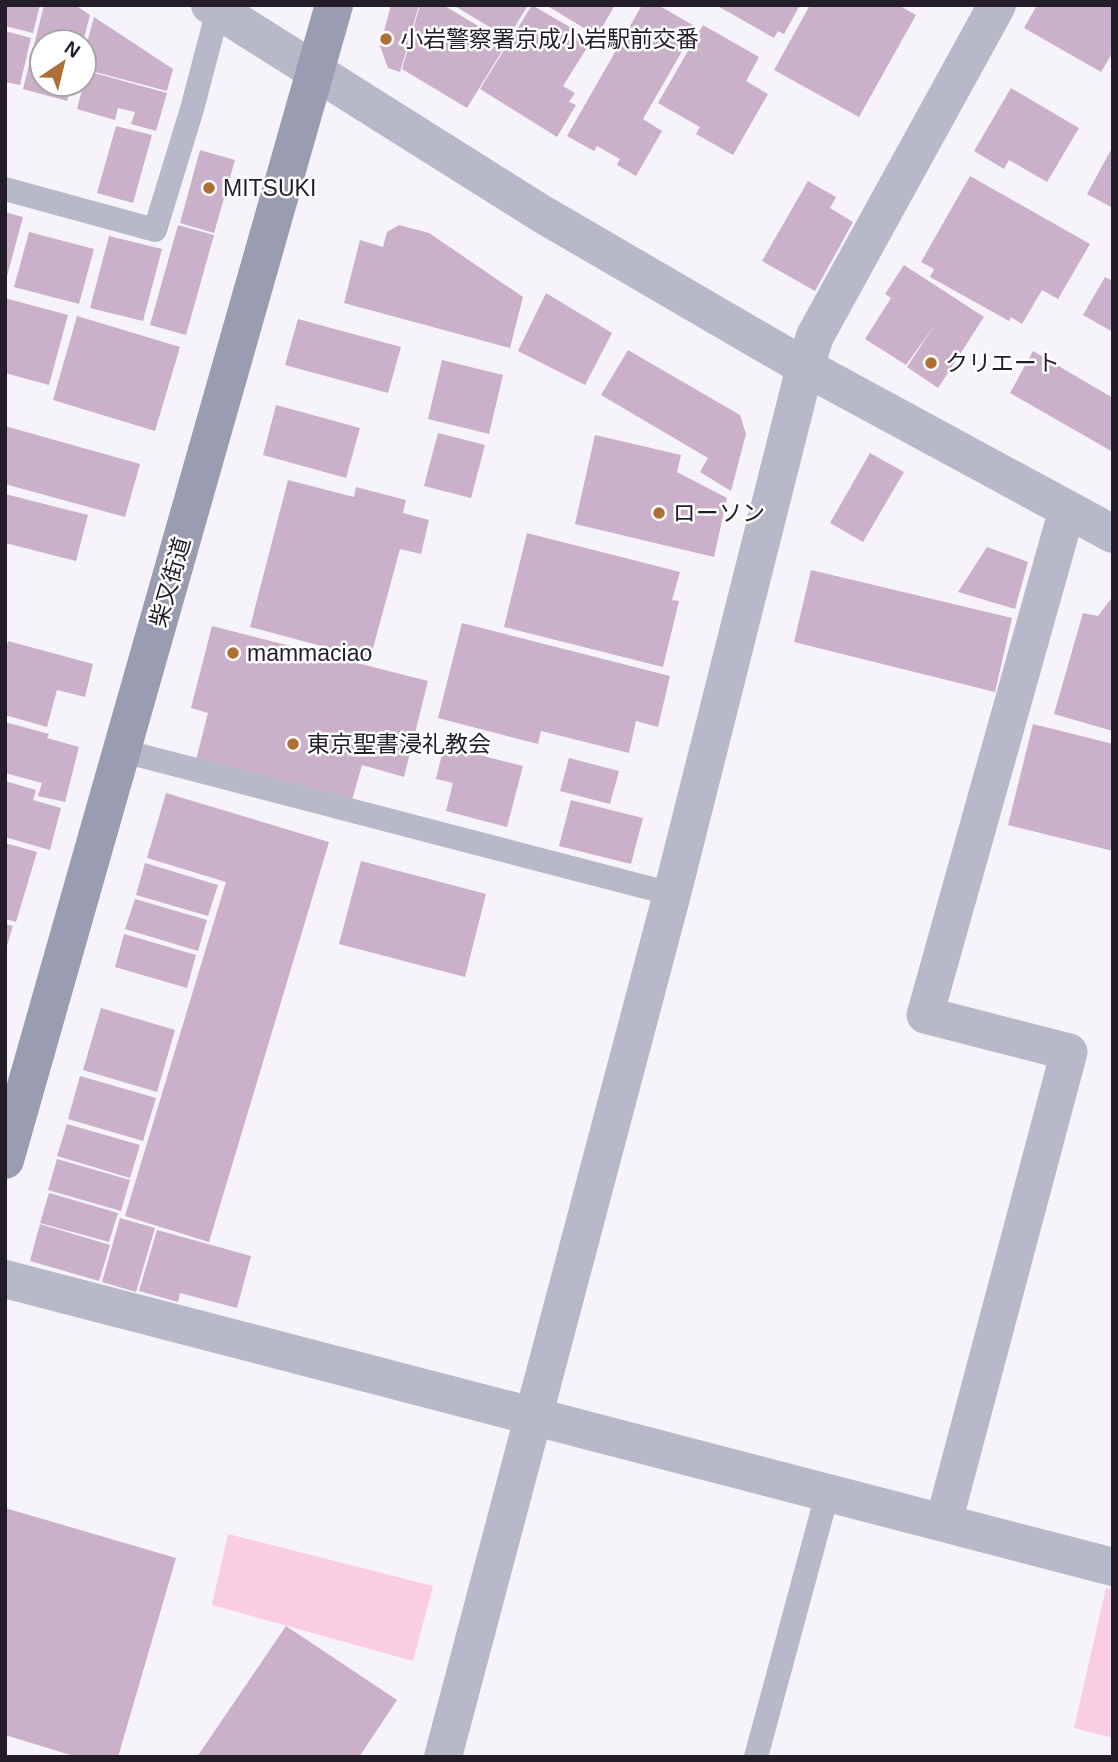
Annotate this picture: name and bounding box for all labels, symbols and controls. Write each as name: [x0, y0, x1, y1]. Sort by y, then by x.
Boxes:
place label: 小岩警察署京成小岩駅前交番: [400, 26, 699, 52]
north arrow: [28, 28, 98, 98]
marker: 小岩警察署京成小岩駅前交番: [378, 31, 394, 47]
text: N: [61, 37, 84, 62]
place label: MITSUKI: [223, 175, 316, 201]
marker: MITSUKI: [201, 180, 217, 196]
place label: クリエート: [945, 350, 1060, 376]
marker: クリエート: [923, 355, 939, 371]
place label: ローソン: [673, 500, 765, 526]
marker: ローソン: [651, 505, 667, 521]
street label: 柴又街道: [145, 534, 195, 630]
place label: mammaciao: [247, 640, 372, 666]
marker: mammaciao: [225, 645, 241, 661]
place label: 東京聖書浸礼教会: [307, 731, 491, 757]
marker: 東京聖書浸礼教会: [285, 736, 301, 752]

